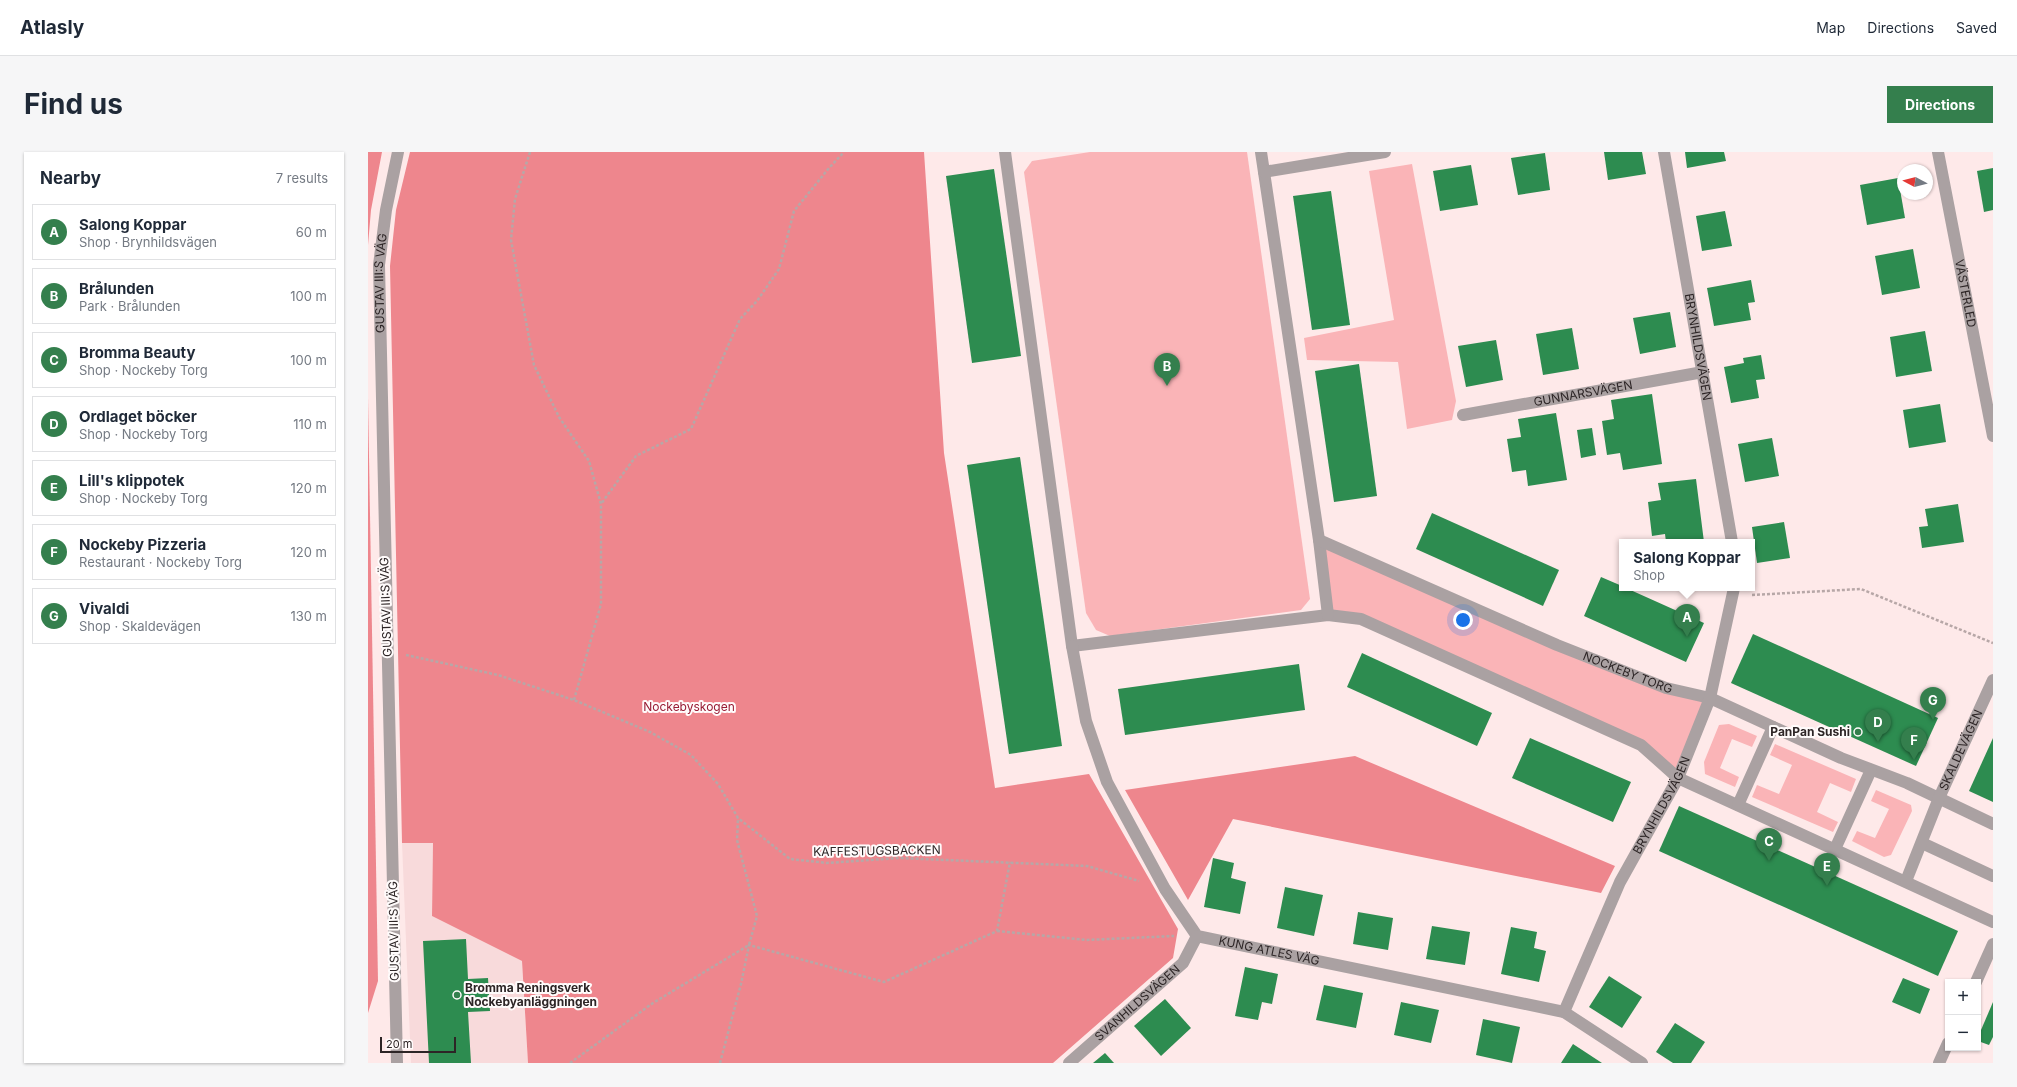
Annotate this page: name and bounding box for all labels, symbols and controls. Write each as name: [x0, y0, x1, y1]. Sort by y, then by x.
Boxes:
text: Atlasly: [20, 16, 84, 39]
text: Map: [1816, 19, 1845, 36]
text: Directions: [1867, 19, 1934, 36]
text: Saved: [1956, 19, 1997, 36]
button: Directions: [1887, 86, 1993, 123]
text: Find us: [24, 87, 123, 121]
north arrow: [1897, 164, 1933, 200]
text: Nearby: [40, 168, 101, 188]
text: 7 results: [276, 170, 328, 186]
text: Salong Koppar: [79, 215, 186, 234]
text: A: [49, 224, 59, 240]
text: 60 m: [296, 224, 327, 240]
street label: GUSTAV III:S VÄG: [371, 232, 390, 333]
text: Shop · Brynhildsvägen: [79, 234, 217, 250]
street label: VÄSTERLED: [1952, 258, 1980, 328]
text: Brålunden: [79, 279, 154, 298]
text: B: [50, 288, 58, 304]
text: 100 m: [290, 288, 327, 304]
street label: BRYNHILDSVÄGEN: [1682, 292, 1715, 402]
text: Park · Brålunden: [79, 298, 180, 314]
text: Bromma Beauty: [79, 343, 195, 362]
text: C: [49, 352, 59, 368]
text: 100 m: [290, 352, 327, 368]
pin: B: [1154, 353, 1180, 386]
text: Shop · Nockeby Torg: [79, 362, 208, 378]
street label: GUNNARSVÄGEN: [1532, 377, 1634, 409]
text: Ordlaget böcker: [79, 407, 197, 426]
text: D: [49, 416, 59, 432]
text: 110 m: [293, 416, 327, 432]
text: Shop · Nockeby Torg: [79, 426, 208, 442]
text: Lill's klippotek: [79, 471, 185, 490]
text: E: [50, 480, 58, 496]
text: 120 m: [291, 480, 327, 496]
text: Shop · Nockeby Torg: [79, 490, 208, 506]
text: Nockeby Pizzeria: [79, 535, 206, 554]
popup: [1619, 539, 1755, 591]
text: F: [50, 544, 58, 560]
text: 120 m: [291, 544, 327, 560]
text: Salong Koppar: [1633, 548, 1741, 567]
text: Restaurant · Nockeby Torg: [79, 554, 242, 570]
street label: GUSTAV III:S VÄG: [376, 557, 395, 657]
text: Shop: [1633, 567, 1665, 583]
text: Vivaldi: [79, 599, 129, 618]
pin: A: [1674, 604, 1700, 637]
text: G: [49, 608, 59, 624]
text: 130 m: [290, 608, 327, 624]
your location: [1453, 610, 1473, 630]
text: Shop · Skaldevägen: [79, 618, 201, 634]
street label: NOCKEBY TORG: [1581, 648, 1674, 696]
pin: G: [1920, 687, 1946, 720]
park label: Nockebyskogen: [643, 699, 735, 714]
street label: SKALDEVÄGEN: [1935, 707, 1985, 793]
pin: D: [1865, 709, 1891, 742]
place label: PanPan Sushi: [1770, 724, 1850, 739]
marker: PanPan Sushi: [1853, 727, 1863, 737]
pin: F: [1901, 727, 1927, 760]
street label: BRYNHILDSVÄGEN: [1629, 754, 1693, 856]
pin: C: [1756, 828, 1782, 861]
street label: KAFFESTUGSBACKEN: [813, 842, 941, 859]
pin: E: [1814, 853, 1840, 886]
street label: GUSTAV III:S VÄG: [385, 881, 402, 981]
street label: KUNG ATLES VÄG: [1217, 933, 1321, 968]
street label: SVANHILDSVÄGEN: [1091, 961, 1183, 1044]
map controls: [1945, 979, 1981, 1051]
button: +: [1945, 979, 1981, 1015]
place label: Bromma Reningsverk Nockebyanläggningen: [465, 980, 597, 1009]
marker: Bromma Reningsverk Nockebyanläggningen: [452, 990, 462, 1000]
button: −: [1945, 1015, 1981, 1051]
scale bar: [380, 1035, 456, 1054]
text: 20 m: [386, 1037, 412, 1051]

